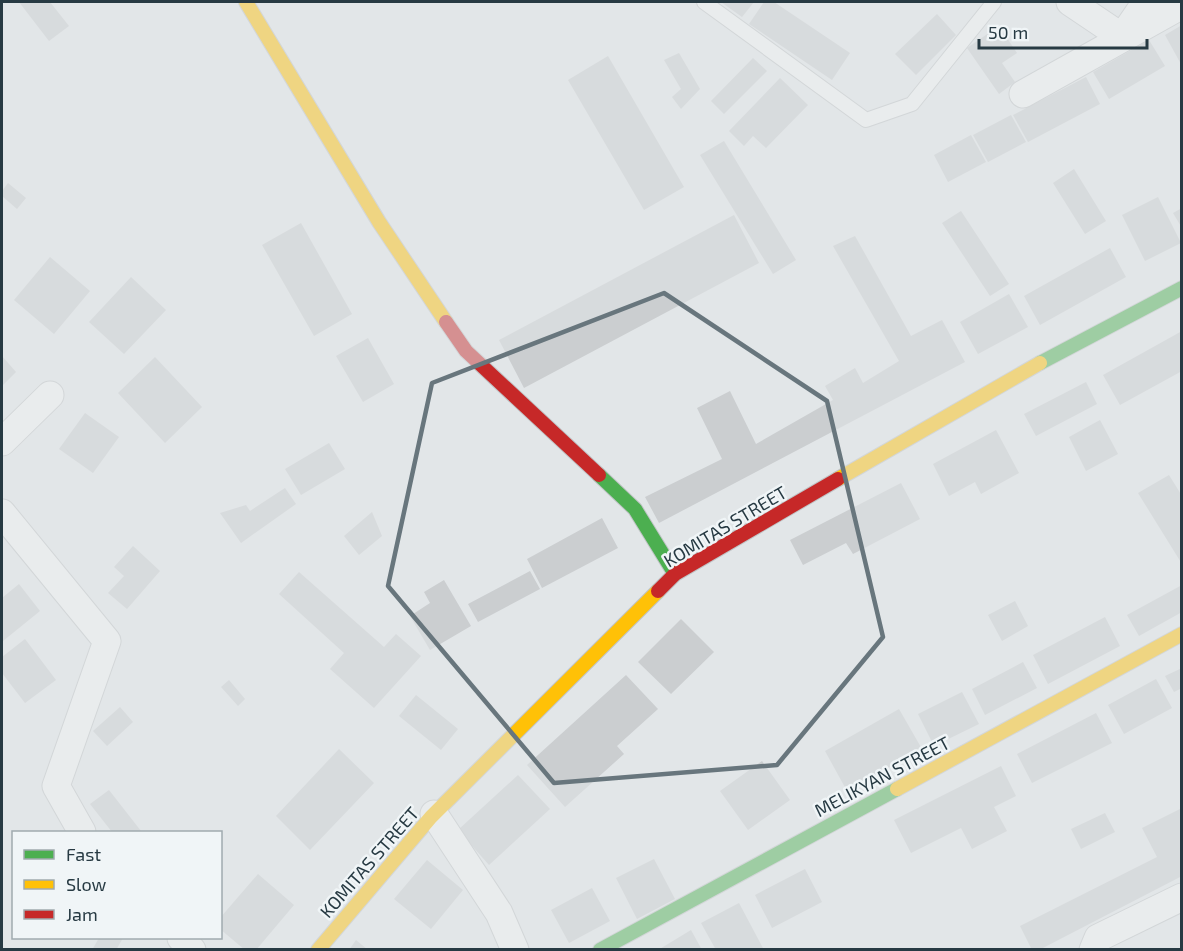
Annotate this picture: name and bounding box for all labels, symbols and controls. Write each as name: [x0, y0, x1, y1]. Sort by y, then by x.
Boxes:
scale bar: [979, 12, 1147, 50]
text: 50 m: [988, 21, 1028, 43]
street label: KOMITAS STREET: [659, 480, 791, 571]
street label: MELIKYAN STREET: [811, 731, 954, 821]
street label: KOMITAS STREET: [315, 802, 423, 922]
legend: [12, 831, 222, 939]
text: Fast: [66, 843, 101, 865]
text: Slow: [66, 873, 107, 895]
text: Jam: [66, 903, 98, 925]

